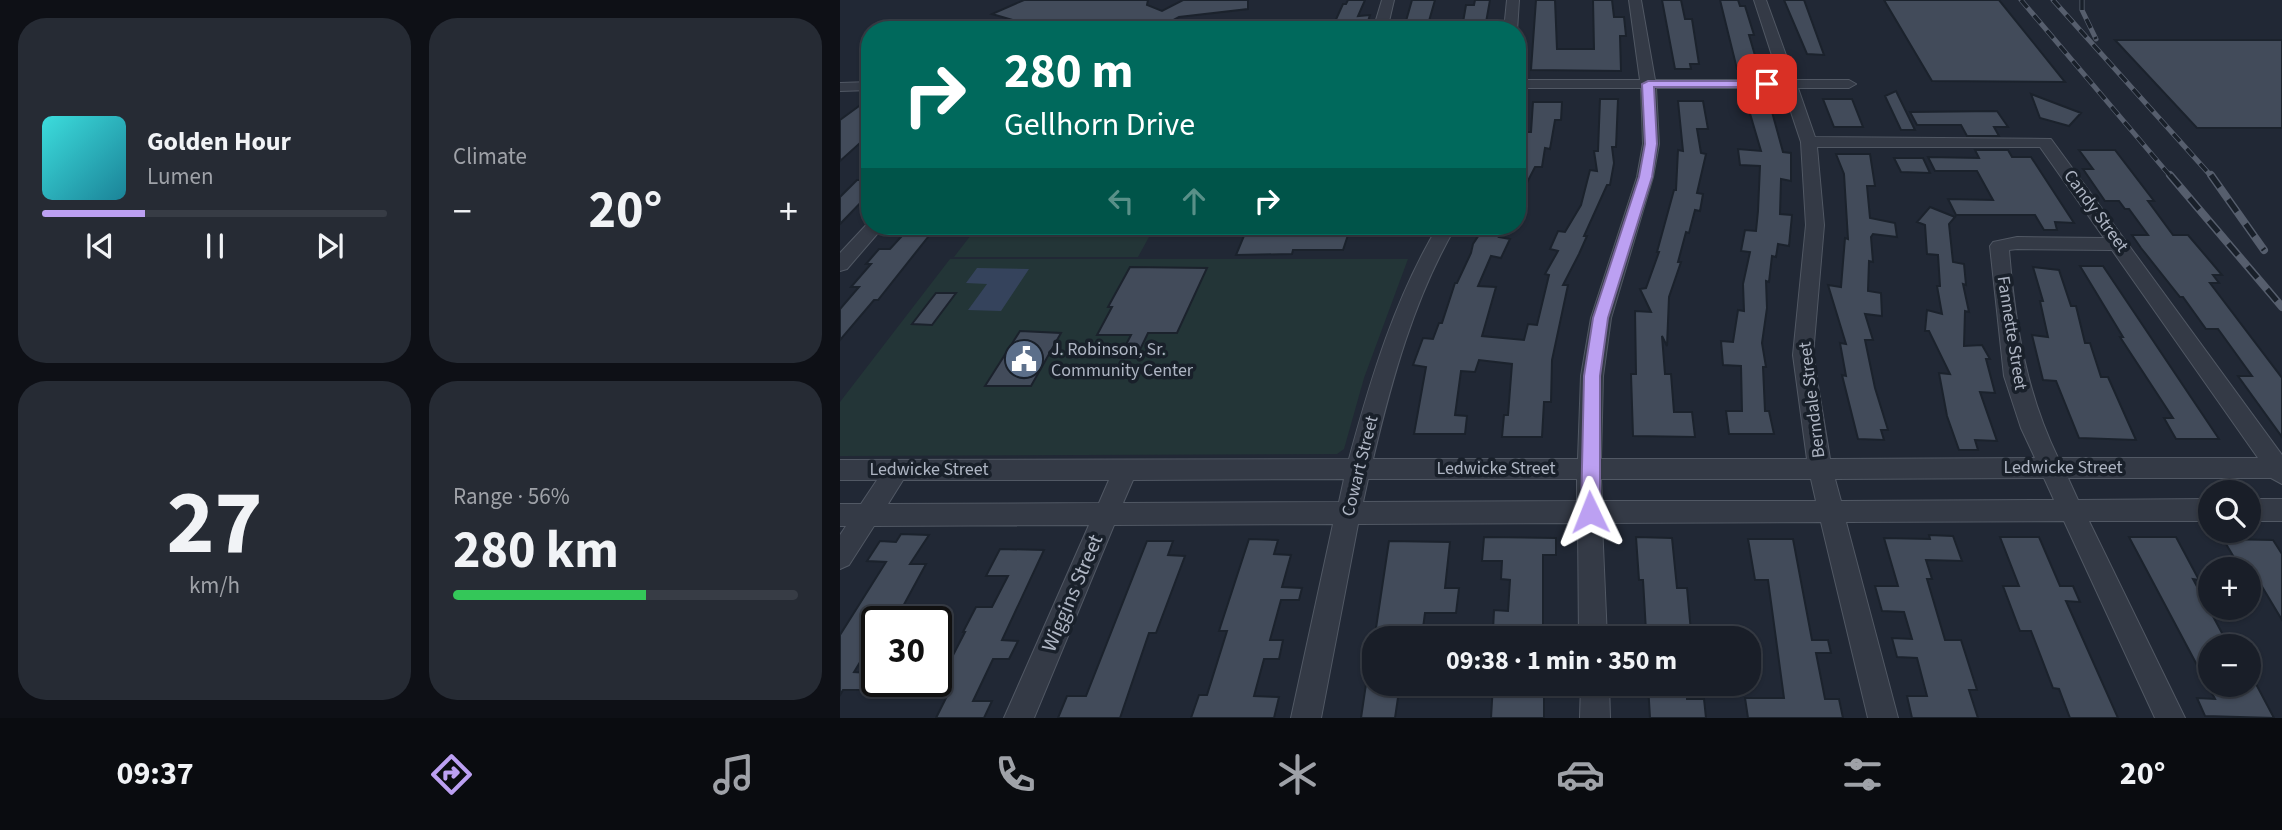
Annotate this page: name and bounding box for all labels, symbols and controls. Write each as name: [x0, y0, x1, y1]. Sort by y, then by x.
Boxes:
text: 280 m: [1004, 37, 1133, 107]
icon: right: [889, 49, 980, 140]
pin: [1737, 54, 1797, 114]
icon: arrive: [1748, 65, 1786, 103]
text: Gellhorn Drive: [1004, 102, 1195, 148]
text: Golden Hour: [147, 123, 291, 160]
text: Climate: [453, 140, 527, 173]
text: Lumen: [147, 160, 214, 193]
street label: Candy Street: [2058, 165, 2134, 257]
text: 20°: [589, 174, 662, 248]
icon: left: [1102, 182, 1140, 220]
icon: ahead: [1175, 182, 1213, 220]
icon: right: [1248, 182, 1286, 220]
text: −: [453, 185, 472, 239]
text: +: [779, 185, 798, 239]
icon: previous: [81, 227, 119, 265]
icon: pause: [196, 227, 234, 265]
icon: next: [311, 227, 349, 265]
street label: Fannette Street: [1991, 274, 2033, 392]
place label: J. Robinson, Sr. Community Center: [1051, 337, 1194, 383]
public building icon: J. Robinson, Sr. Community Center: [1003, 338, 1045, 380]
street label: Berndale Street: [1792, 340, 1832, 460]
street label: Cowart Street: [1335, 413, 1385, 519]
street label: Ledwicke Street: [2003, 455, 2123, 480]
street label: Ledwicke Street: [1436, 456, 1556, 481]
street label: Ledwicke Street: [869, 457, 989, 482]
text: 27: [166, 459, 263, 588]
position arrow: [1553, 475, 1627, 549]
text: Range · 56%: [453, 480, 570, 513]
map controls: [2198, 480, 2261, 697]
button: search: [2198, 480, 2261, 543]
text: 280 km: [453, 514, 619, 588]
street label: Wiggins Street: [1034, 530, 1110, 656]
button: +: [2198, 557, 2261, 620]
text: km/h: [189, 569, 240, 602]
speed limit sign: 30: [861, 606, 952, 697]
button: −: [2198, 634, 2261, 697]
text: 09:38 · 1 min · 350 m: [1446, 642, 1677, 679]
icon: directions: [427, 750, 476, 799]
icon: music: [709, 750, 758, 799]
icon: phone: [991, 750, 1040, 799]
icon: climate: [1273, 750, 1322, 799]
icon: car: [1556, 750, 1605, 799]
icon: filters: [1838, 750, 1887, 799]
text: 09:37: [117, 751, 194, 797]
text: 20°: [2120, 751, 2165, 797]

